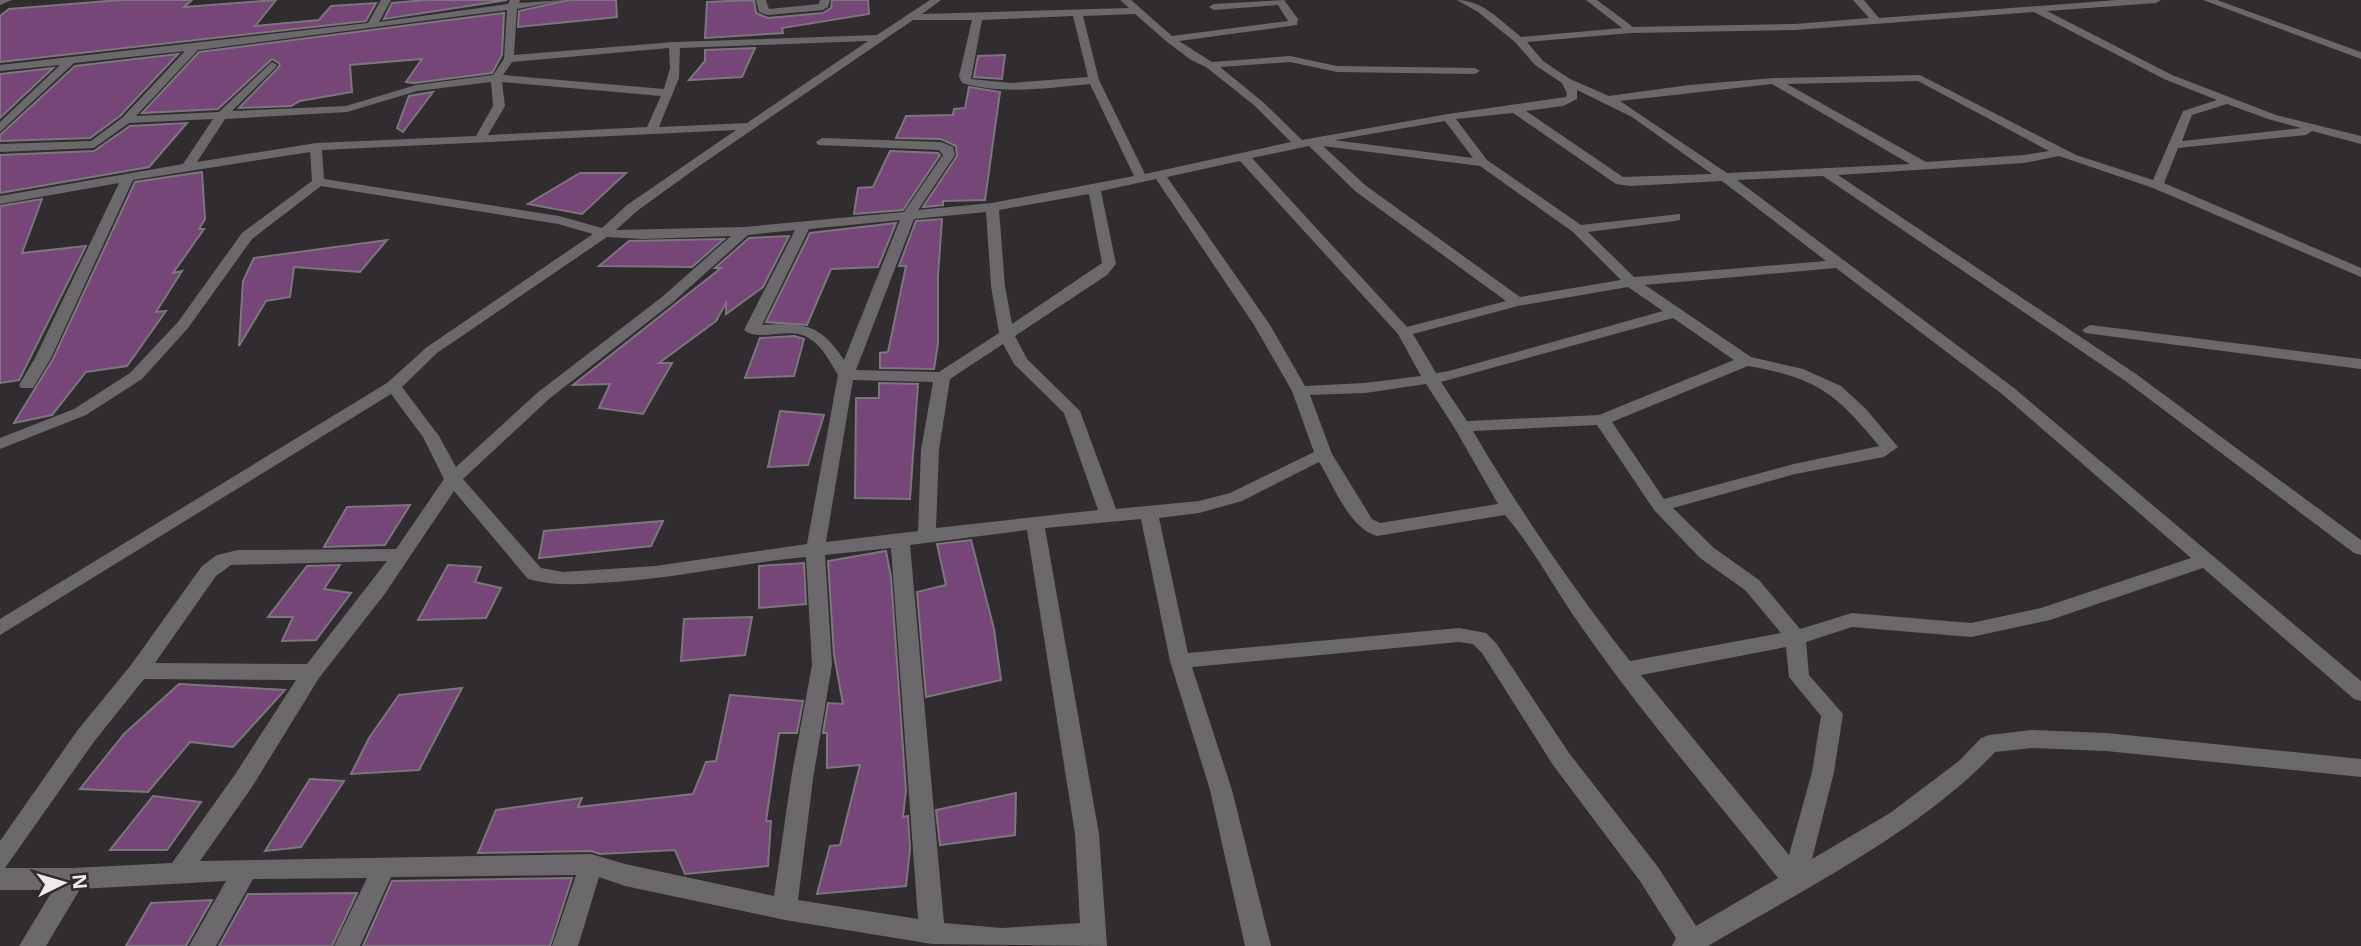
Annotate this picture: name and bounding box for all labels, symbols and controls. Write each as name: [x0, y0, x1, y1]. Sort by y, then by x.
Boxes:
north arrow: [28, 848, 98, 918]
text: N: [66, 873, 94, 890]

